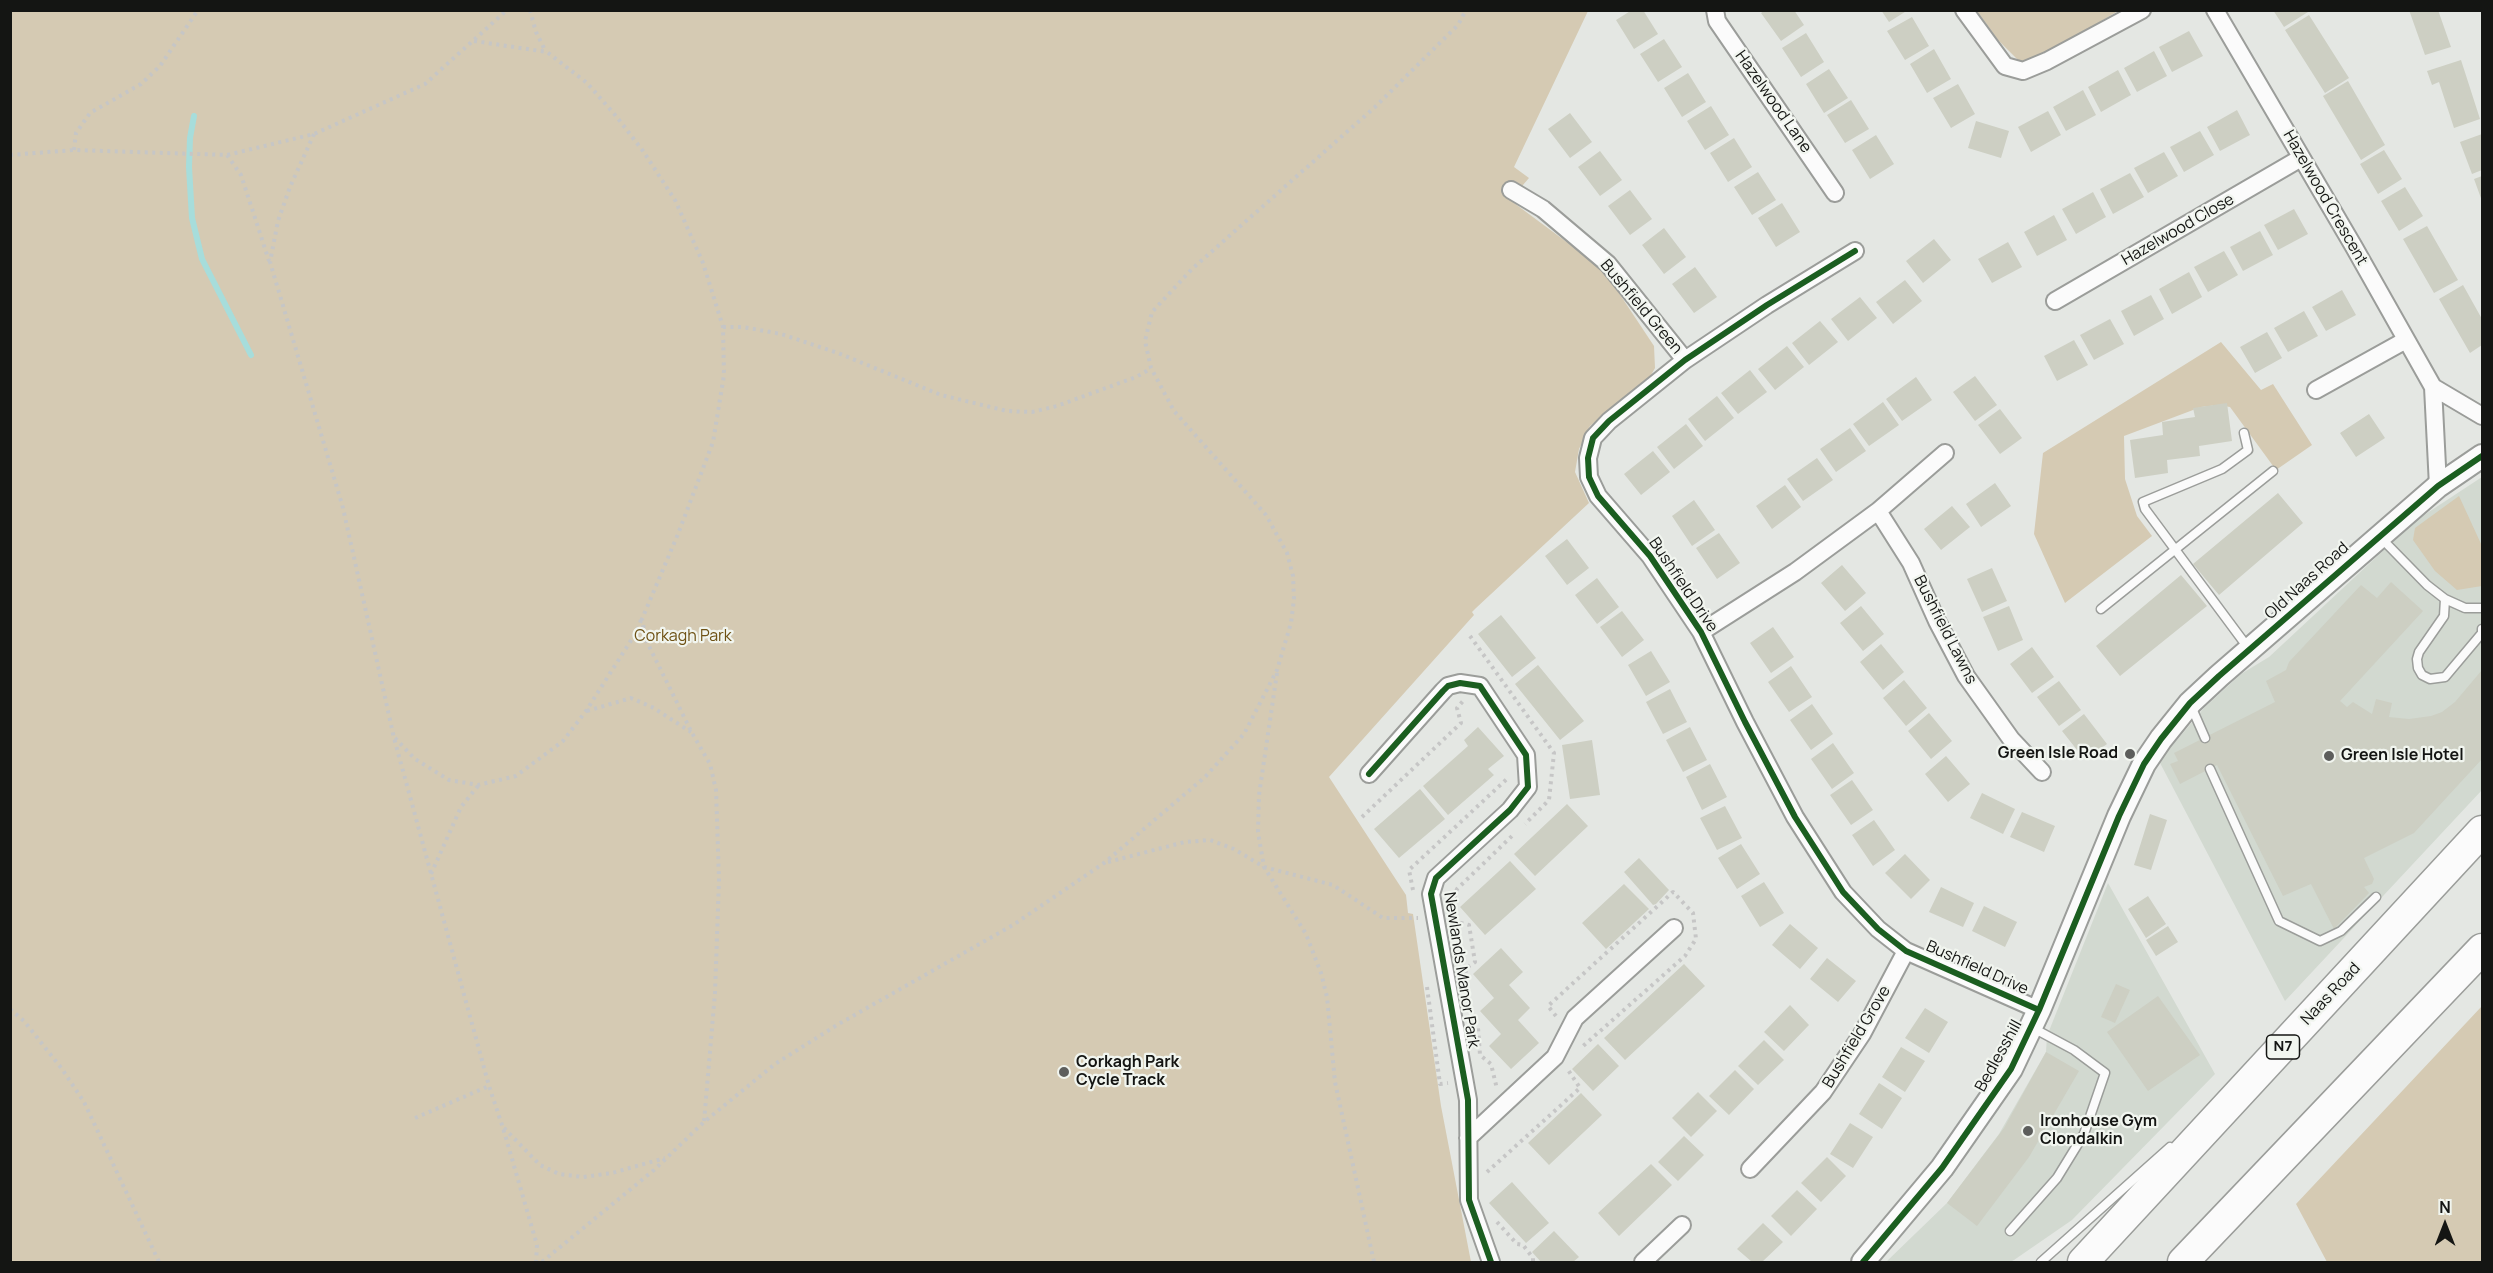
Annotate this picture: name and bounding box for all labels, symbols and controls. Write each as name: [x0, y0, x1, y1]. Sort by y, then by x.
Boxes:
street label: Hazelwood Lane: [1731, 47, 1815, 157]
street label: Hazelwood Crescent: [2278, 127, 2372, 269]
street label: Hazelwood Close: [2118, 190, 2238, 270]
street label: Bushfield Green: [1596, 256, 1686, 358]
street label: Bushfield Drive: [1644, 534, 1722, 636]
street label: Old Naas Road: [2261, 538, 2353, 624]
street label: Bushfield Lawns: [1909, 572, 1981, 688]
park label: Corkagh Park: [634, 627, 732, 647]
place label: Green Isle Road: [1998, 744, 2118, 764]
place label: Green Isle Hotel: [2341, 746, 2464, 766]
marker: Green Isle Road: [2123, 747, 2137, 761]
marker: Green Isle Hotel: [2322, 749, 2336, 763]
street label: Newlands Manor Park: [1439, 891, 1483, 1049]
street label: Bushfield Drive: [1923, 937, 2031, 999]
street label: Naas Road: [2297, 959, 2365, 1029]
street label: Bushfield Grove: [1819, 982, 1895, 1092]
street label: Bedlesshill: [1971, 1017, 2027, 1095]
road number: N7: [2266, 1035, 2300, 1059]
place label: Corkagh Park Cycle Track: [1076, 1053, 1179, 1091]
marker: Corkagh Park Cycle Track: [1057, 1065, 1071, 1079]
place label: Ironhouse Gym Clondalkin: [2040, 1112, 2157, 1150]
marker: Ironhouse Gym Clondalkin: [2021, 1124, 2035, 1138]
north arrow: [2415, 1195, 2475, 1255]
text: N: [2439, 1196, 2451, 1218]

